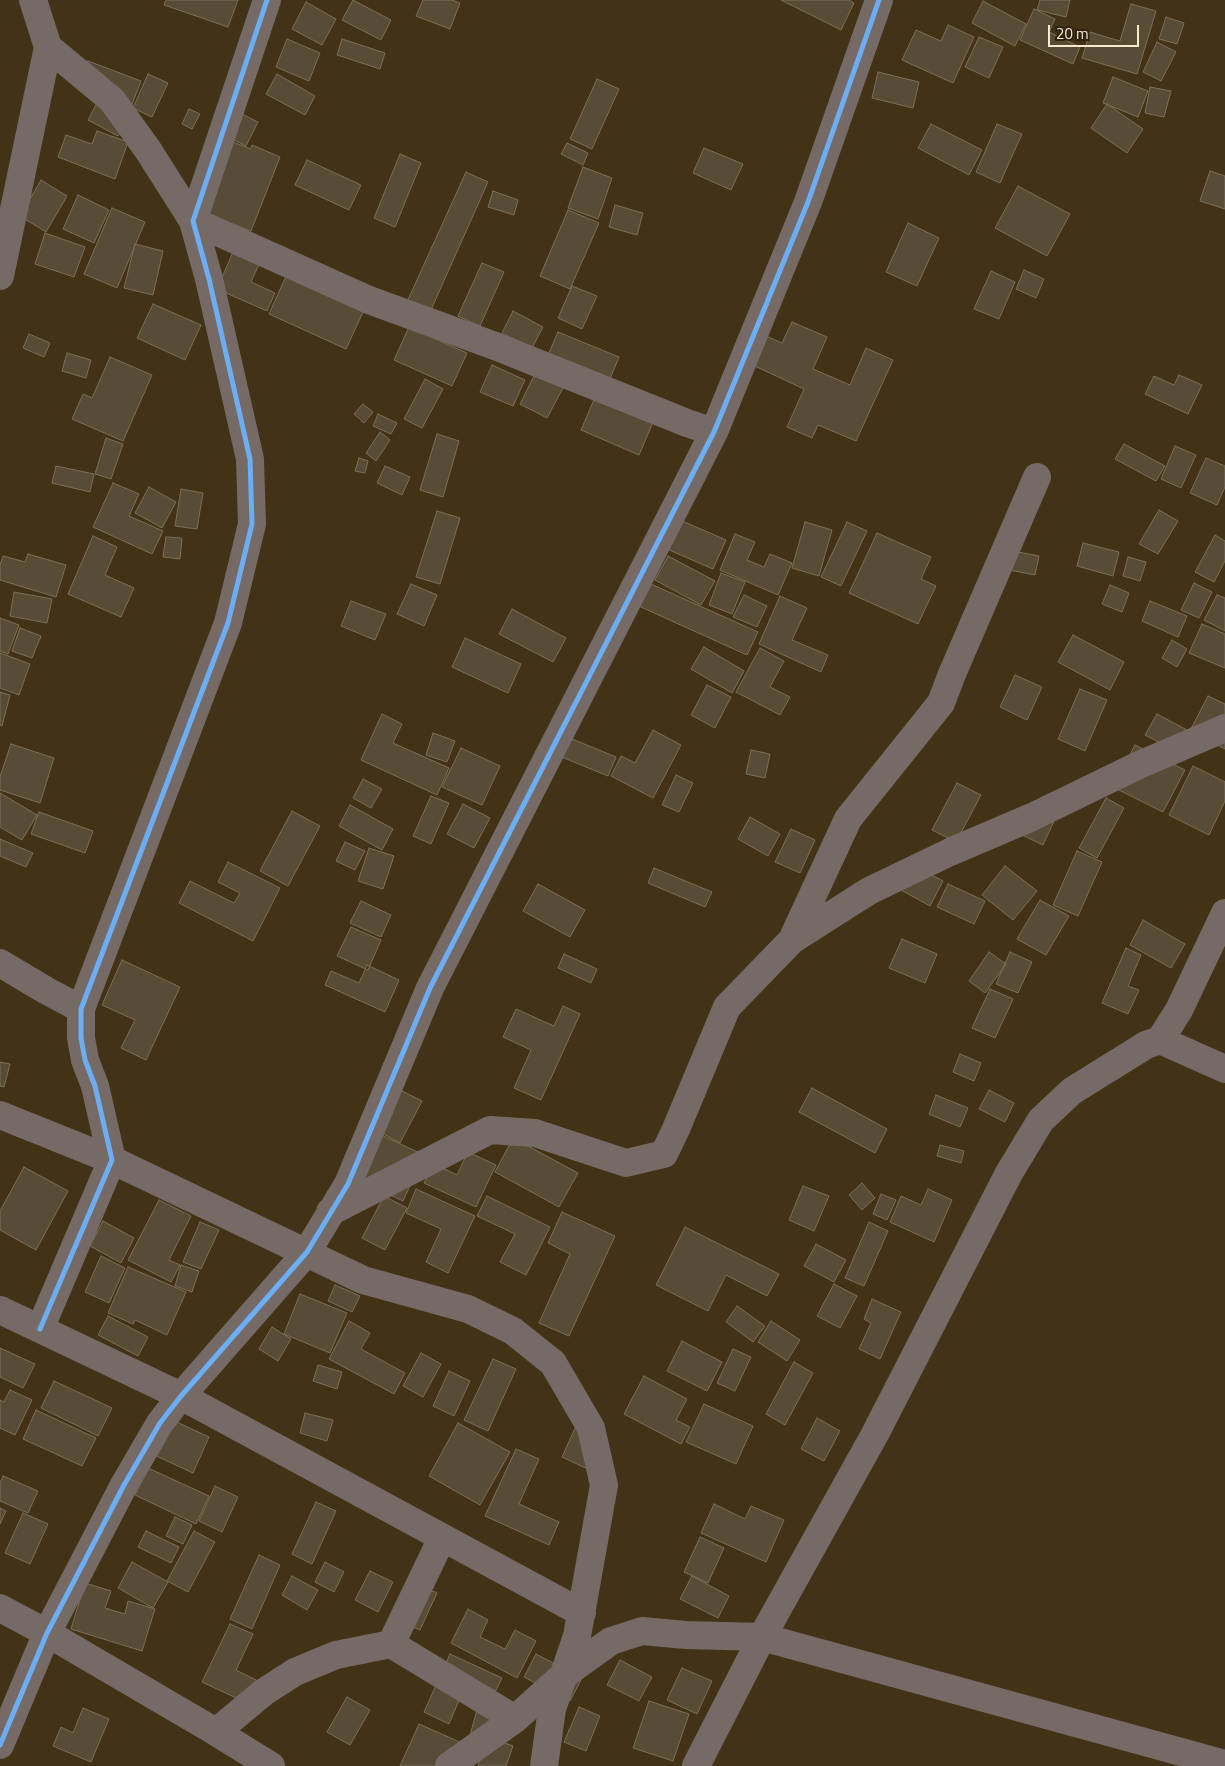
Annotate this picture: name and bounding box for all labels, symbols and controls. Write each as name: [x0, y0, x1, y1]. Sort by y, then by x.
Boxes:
scale bar: [1050, 15, 1141, 47]
text: 20 m: [1056, 22, 1089, 45]

